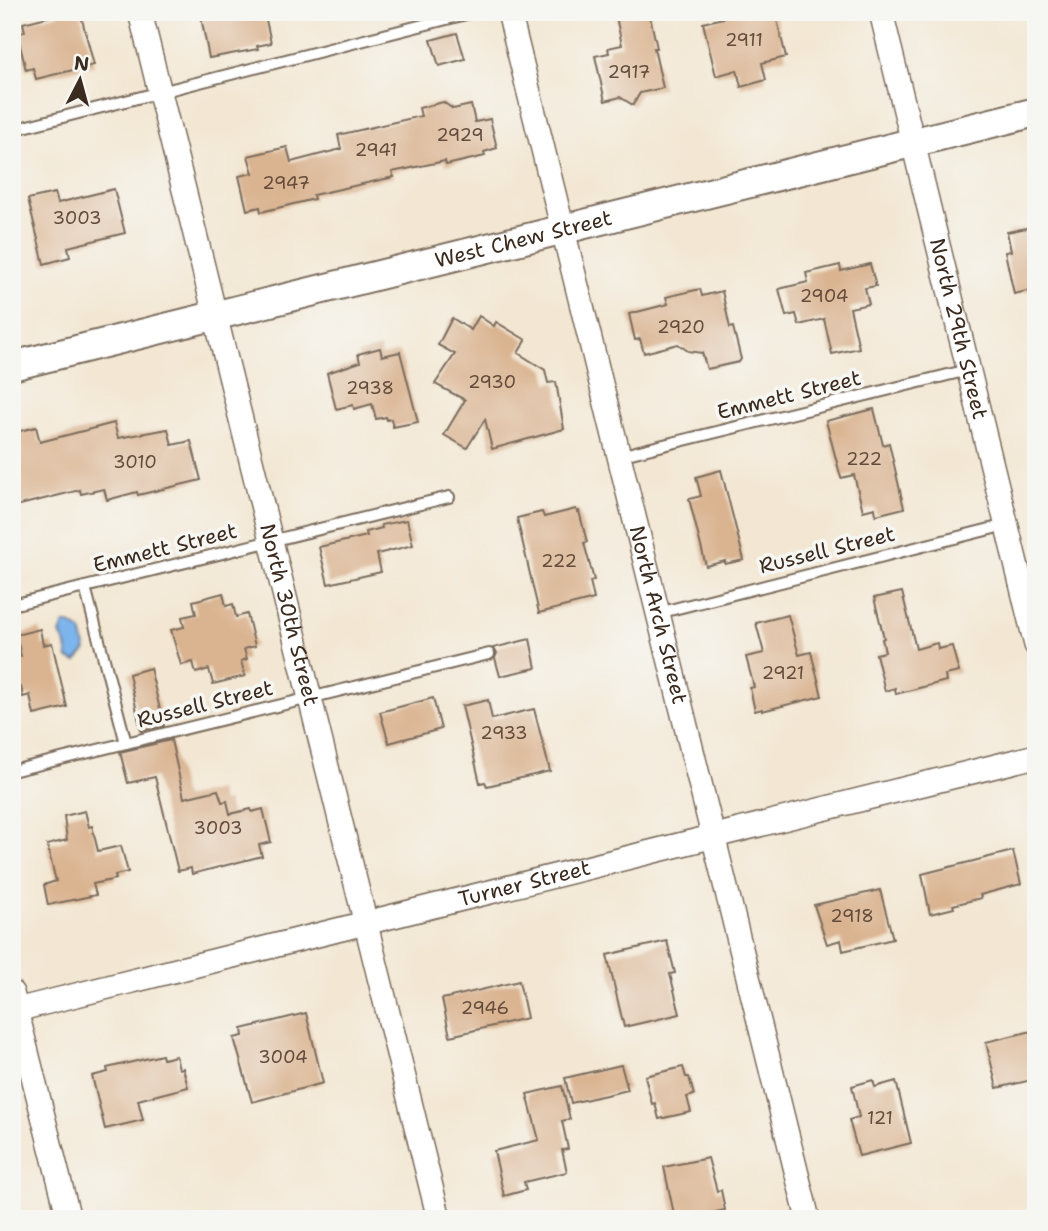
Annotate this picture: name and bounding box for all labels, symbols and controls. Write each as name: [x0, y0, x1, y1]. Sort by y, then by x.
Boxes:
house number: 2911: [725, 28, 763, 52]
north arrow: [46, 46, 116, 116]
text: N: [73, 50, 91, 77]
house number: 2917: [608, 60, 650, 84]
house number: 2929: [436, 123, 484, 147]
house number: 2941: [355, 138, 397, 162]
house number: 2947: [262, 171, 310, 195]
street label: West Chew Street: [432, 204, 615, 275]
house number: 3003: [52, 206, 102, 230]
street label: North 29th Street: [923, 235, 994, 422]
house number: 2904: [800, 284, 848, 308]
house number: 2920: [657, 315, 705, 339]
street label: Emmett Street: [714, 364, 864, 426]
house number: 2930: [468, 370, 516, 394]
house number: 2938: [346, 376, 394, 400]
house number: 222: [846, 447, 882, 471]
house number: 3010: [113, 450, 157, 474]
street label: Emmett Street: [90, 517, 240, 579]
street label: Russell Street: [756, 520, 898, 580]
street label: North 30th Street: [253, 521, 325, 709]
street label: North Arch Street: [623, 523, 694, 707]
house number: 222: [541, 549, 577, 573]
house number: 2921: [762, 661, 804, 685]
street label: Russell Street: [134, 674, 276, 734]
house number: 2933: [480, 721, 528, 745]
house number: 3003: [193, 816, 243, 840]
street label: Turner Street: [455, 854, 593, 913]
house number: 2918: [830, 904, 874, 928]
house number: 2946: [461, 996, 509, 1020]
house number: 3004: [258, 1045, 308, 1069]
house number: 121: [867, 1106, 893, 1130]

